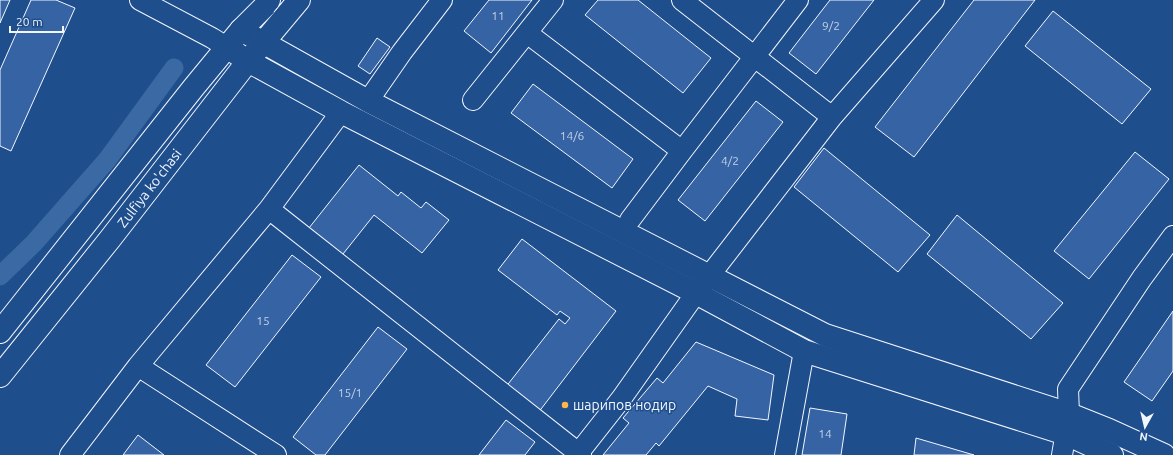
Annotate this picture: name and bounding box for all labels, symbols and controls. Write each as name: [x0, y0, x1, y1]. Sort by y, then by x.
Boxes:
scale bar: [10, 8, 63, 34]
house number: 11: [491, 9, 505, 22]
text: 20 m: [16, 15, 43, 28]
house number: 9/2: [822, 19, 840, 32]
house number: 14/6: [560, 129, 585, 142]
street label: Zulfiya ko'chasi: [114, 146, 185, 230]
house number: 4/2: [721, 154, 739, 167]
house number: 15: [256, 314, 270, 327]
house number: 15/1: [338, 386, 362, 399]
place label: шарипов нодир: [573, 397, 676, 413]
marker: шарипов нодир: [560, 400, 570, 410]
north arrow: [1125, 407, 1165, 447]
house number: 14: [818, 427, 832, 440]
text: N: [1139, 430, 1149, 443]

